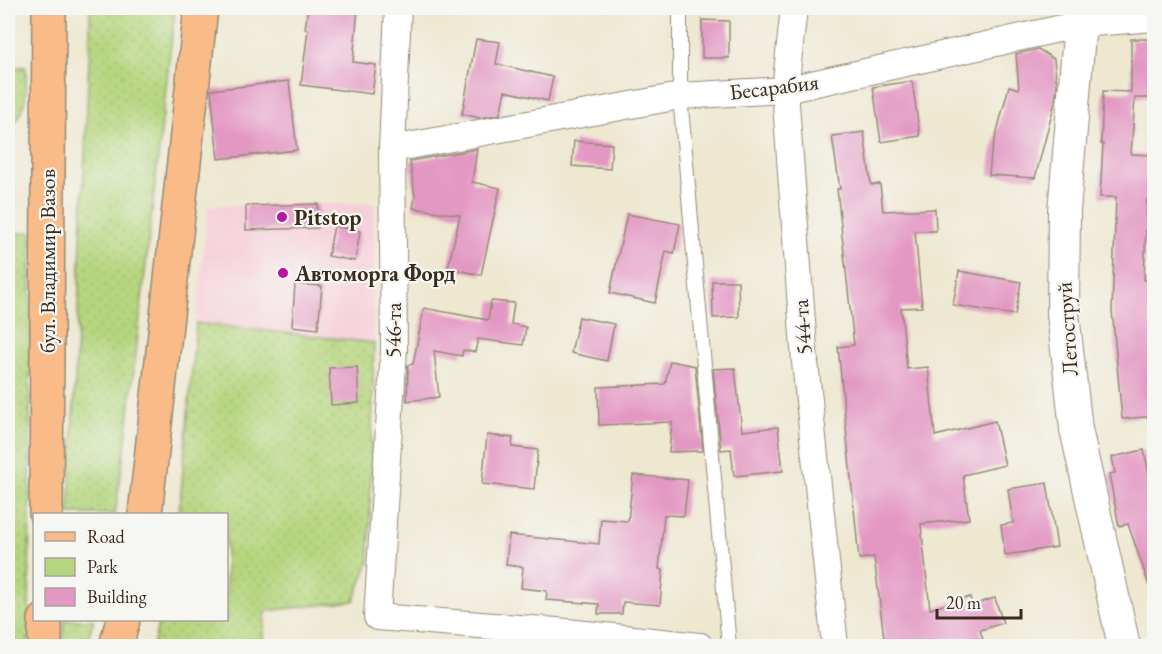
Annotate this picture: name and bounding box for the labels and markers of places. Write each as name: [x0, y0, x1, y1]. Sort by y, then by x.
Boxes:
place label: Pitstop: [294, 203, 361, 232]
marker: Pitstop: [275, 210, 289, 224]
place label: Автоморга Форд: [294, 259, 456, 288]
marker: Автоморга Форд: [276, 266, 290, 280]

